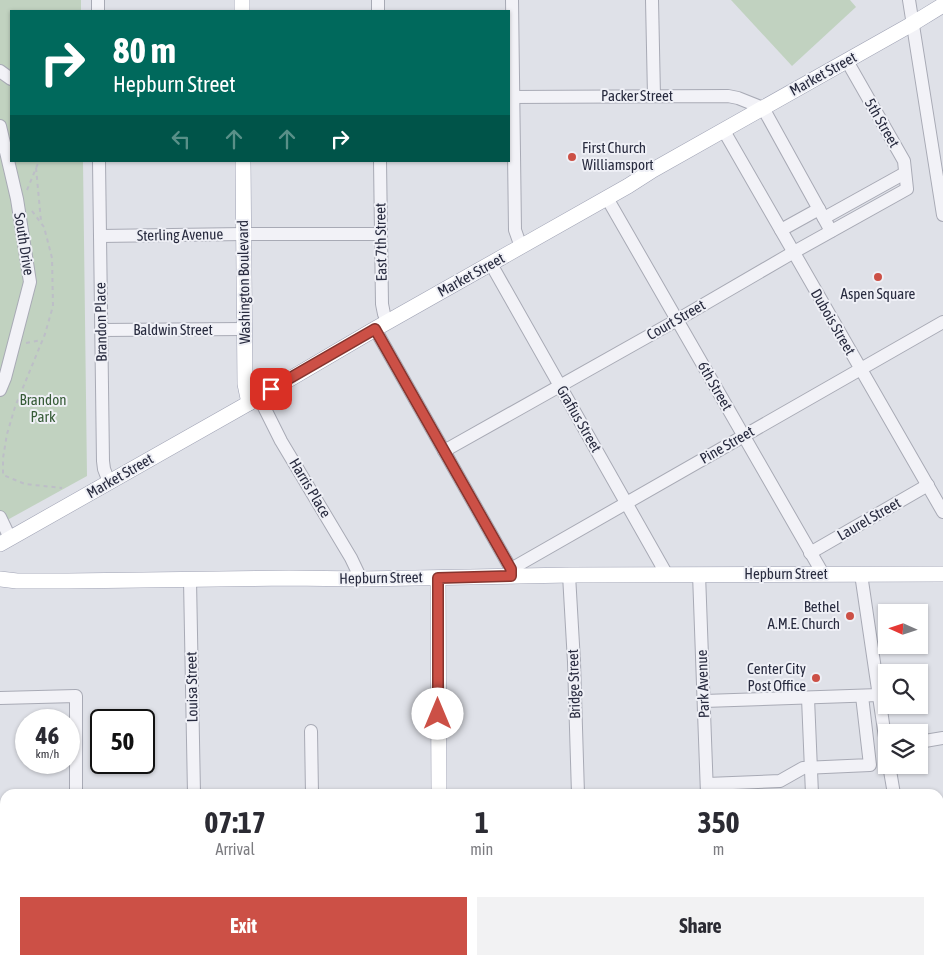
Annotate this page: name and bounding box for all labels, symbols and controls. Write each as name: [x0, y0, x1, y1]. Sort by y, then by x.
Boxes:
icon: right: [30, 30, 95, 95]
text: 80 m: [113, 30, 176, 70]
street label: Market Street: [786, 48, 859, 99]
text: Hepburn Street: [113, 71, 236, 97]
street label: Packer Street: [601, 87, 673, 104]
street label: 5th Street: [862, 95, 903, 150]
icon: left: [167, 125, 195, 153]
icon: ahead: [220, 125, 248, 153]
icon: ahead: [273, 125, 301, 153]
icon: right: [326, 125, 354, 153]
place label: First Church Williamsport: [582, 139, 654, 173]
marker: First Church Williamsport: [566, 151, 578, 163]
street label: East 7th Street: [371, 203, 390, 281]
street label: South Drive: [11, 211, 38, 277]
street label: Washington Boulevard: [234, 220, 253, 344]
street label: Sterling Avenue: [137, 225, 224, 244]
street label: Market Street: [434, 249, 507, 300]
marker: Aspen Square: [872, 271, 884, 283]
street label: Brandon Place: [91, 282, 110, 362]
place label: Aspen Square: [841, 285, 916, 302]
street label: Dubois Street: [808, 286, 859, 358]
street label: Court Street: [644, 296, 708, 343]
street label: Baldwin Street: [133, 321, 213, 338]
street label: 6th Street: [695, 358, 736, 413]
pin: [250, 368, 292, 410]
icon: arrive: [257, 375, 285, 403]
street label: Grafius Street: [554, 382, 605, 455]
park label: Brandon Park: [20, 391, 66, 425]
street label: Pine Street: [697, 422, 757, 467]
street label: Market Street: [84, 450, 156, 501]
street label: Harris Place: [286, 455, 335, 521]
street label: Laurel Street: [834, 494, 903, 543]
street label: Hepburn Street: [744, 565, 828, 582]
street label: Hepburn Street: [339, 568, 423, 587]
place label: Bethel A.M.E. Church: [768, 598, 840, 632]
north arrow: [878, 604, 928, 654]
map controls: [878, 604, 928, 774]
marker: Bethel A.M.E. Church: [844, 610, 856, 622]
street label: Bridge Street: [564, 649, 583, 719]
street label: Park Avenue: [693, 649, 712, 719]
street label: Louisa Street: [182, 651, 201, 723]
place label: Center City Post Office: [747, 660, 806, 694]
button: search: [878, 664, 928, 714]
marker: Center City Post Office: [810, 672, 822, 684]
position arrow: [411, 687, 463, 739]
speed limit sign: 50: [90, 709, 155, 774]
text: 46: [36, 721, 59, 749]
button: layers: [878, 724, 928, 774]
text: km/h: [36, 747, 59, 761]
text: 07:17: [204, 805, 266, 839]
text: 1: [475, 805, 489, 839]
text: 350: [697, 805, 740, 839]
text: Arrival: [216, 840, 255, 858]
text: min: [470, 840, 493, 858]
text: m: [713, 840, 724, 858]
button: Exit: [20, 897, 467, 955]
button: Share: [477, 897, 924, 955]

